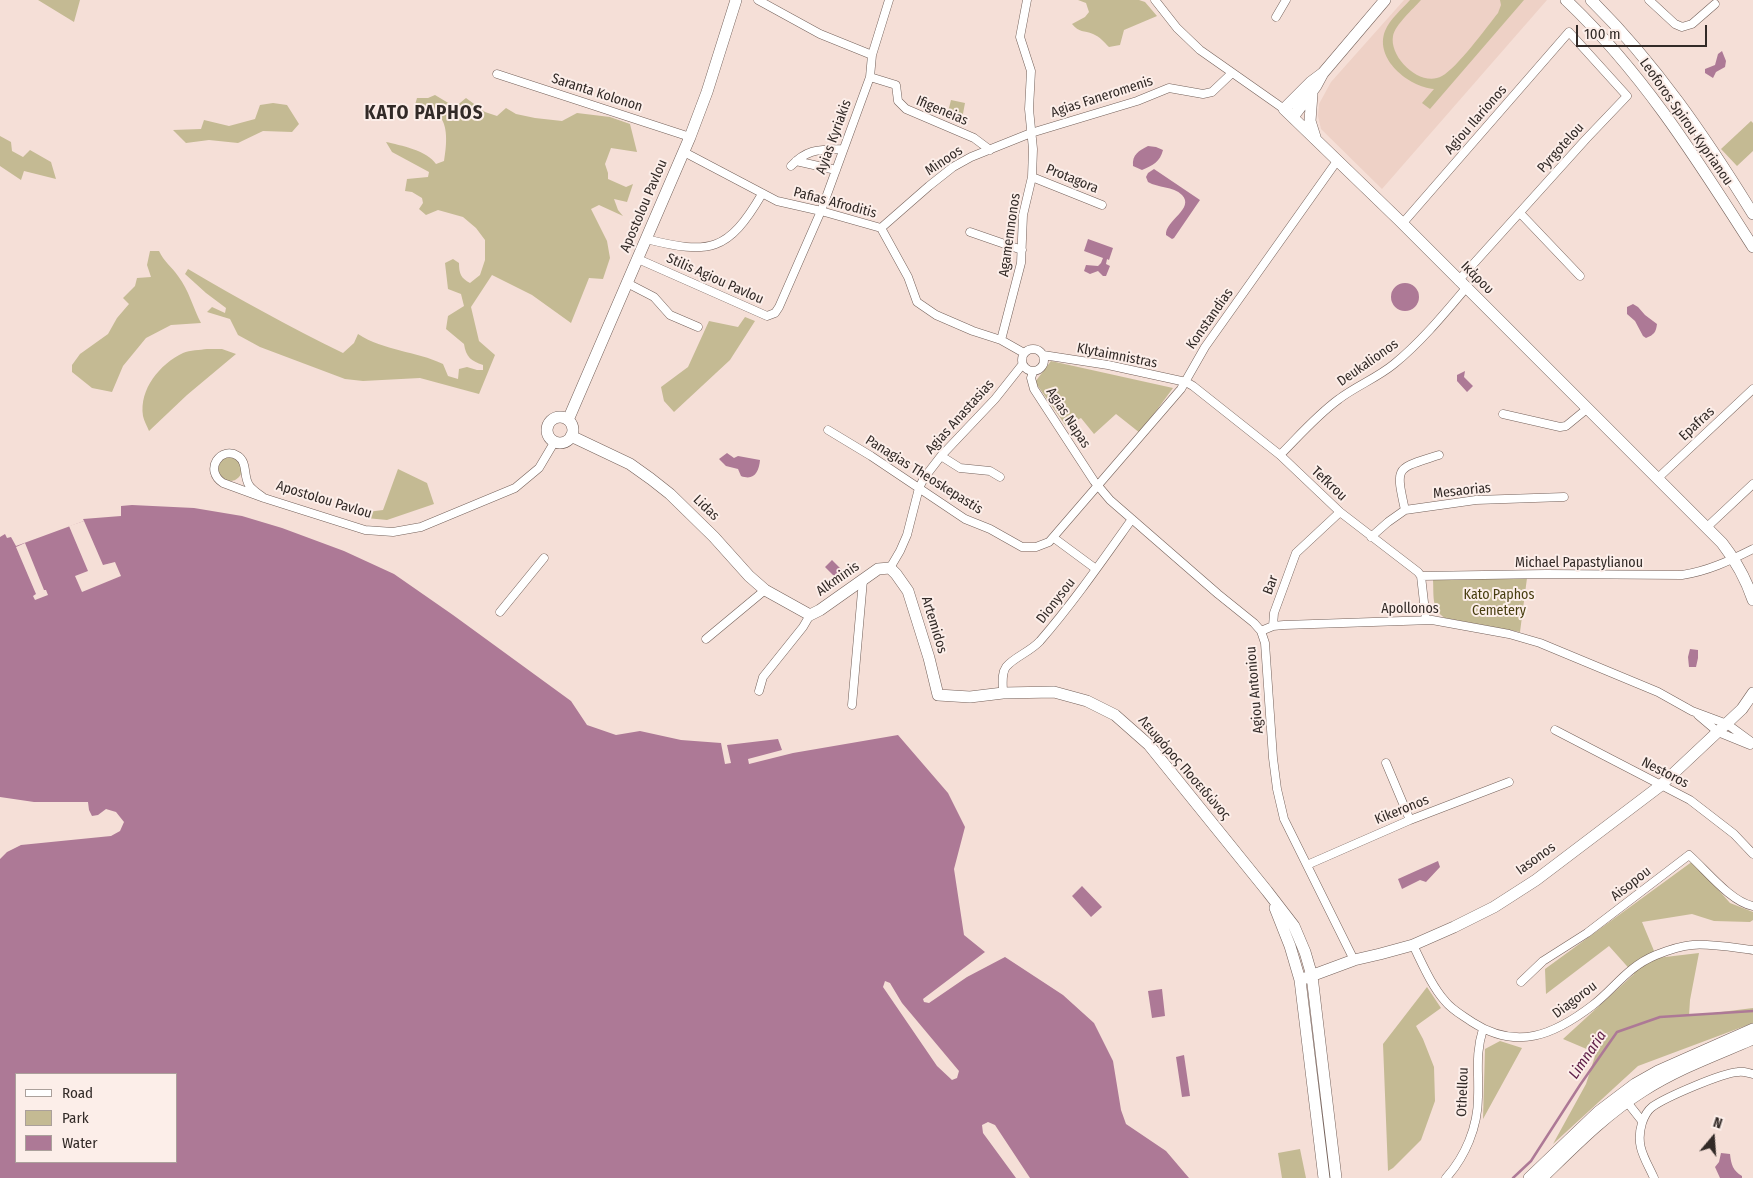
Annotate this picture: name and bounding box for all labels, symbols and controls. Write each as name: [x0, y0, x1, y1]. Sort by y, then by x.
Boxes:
scale bar: [1578, 15, 1709, 47]
text: 100 m: [1584, 25, 1621, 43]
street label: Leoforos Spirou Kyprianou: [1636, 55, 1736, 189]
street label: Saranta Kolonon: [549, 70, 645, 116]
street label: Agias Faneromenis: [1049, 73, 1155, 121]
street label: Agiou Ilarionos: [1441, 82, 1511, 158]
street label: Ifigeneias: [913, 93, 971, 129]
street label: Ayias Kyriakis: [813, 97, 855, 177]
district label: KATO PAPHOS: [363, 103, 485, 125]
street label: Pyrgotelou: [1534, 120, 1588, 176]
street label: Minoos: [922, 142, 966, 180]
street label: Apostolou Pavlou: [617, 157, 671, 255]
street label: Protagora: [1043, 161, 1101, 197]
street label: Pafias Afroditis: [792, 184, 878, 222]
street label: Agamemnonos: [996, 192, 1024, 278]
street label: Stilis Agiou Pavlou: [664, 250, 766, 308]
street label: Ικάρου: [1457, 258, 1497, 298]
street label: Konstandias: [1183, 285, 1237, 353]
street label: Deukalionos: [1334, 336, 1402, 390]
street label: Klytaimnistras: [1075, 340, 1159, 372]
street label: Agias Anastasias: [922, 376, 998, 458]
street label: Agias Napas: [1042, 385, 1094, 451]
street label: Epafras: [1676, 404, 1718, 444]
street label: Panagias Theoskepastis: [862, 432, 986, 518]
street label: Tefkrou: [1308, 463, 1350, 505]
street label: Apostolou Pavlou: [274, 477, 374, 523]
street label: Mesaorias: [1432, 480, 1492, 502]
street label: Lidas: [689, 492, 723, 524]
street label: Michael Papastylianou: [1515, 555, 1643, 571]
street label: Alkminis: [813, 558, 863, 600]
street label: Bar: [1260, 573, 1282, 597]
street label: Dionysou: [1033, 575, 1079, 627]
park label: Kato Paphos Cemetery: [1464, 587, 1534, 620]
street label: Artemidos: [917, 594, 951, 656]
street label: Apollonos: [1381, 601, 1439, 617]
street label: Agiou Antoniou: [1243, 646, 1267, 734]
street label: Λεωφόρος Ποσειδώνος: [1134, 713, 1234, 823]
street label: Nestoros: [1638, 754, 1692, 792]
street label: Kikeronos: [1373, 792, 1431, 828]
street label: Iasonos: [1513, 839, 1559, 879]
street label: Aisopou: [1608, 863, 1654, 905]
street label: Diagorou: [1549, 978, 1601, 1022]
water label: Limnaria: [1565, 1027, 1611, 1083]
street label: Othellou: [1454, 1067, 1472, 1117]
legend: [15, 1073, 178, 1163]
text: Road: [62, 1084, 93, 1102]
text: Park: [62, 1109, 89, 1127]
north arrow: [1688, 1113, 1738, 1163]
text: N: [1711, 1114, 1724, 1133]
text: Water: [62, 1134, 97, 1152]

